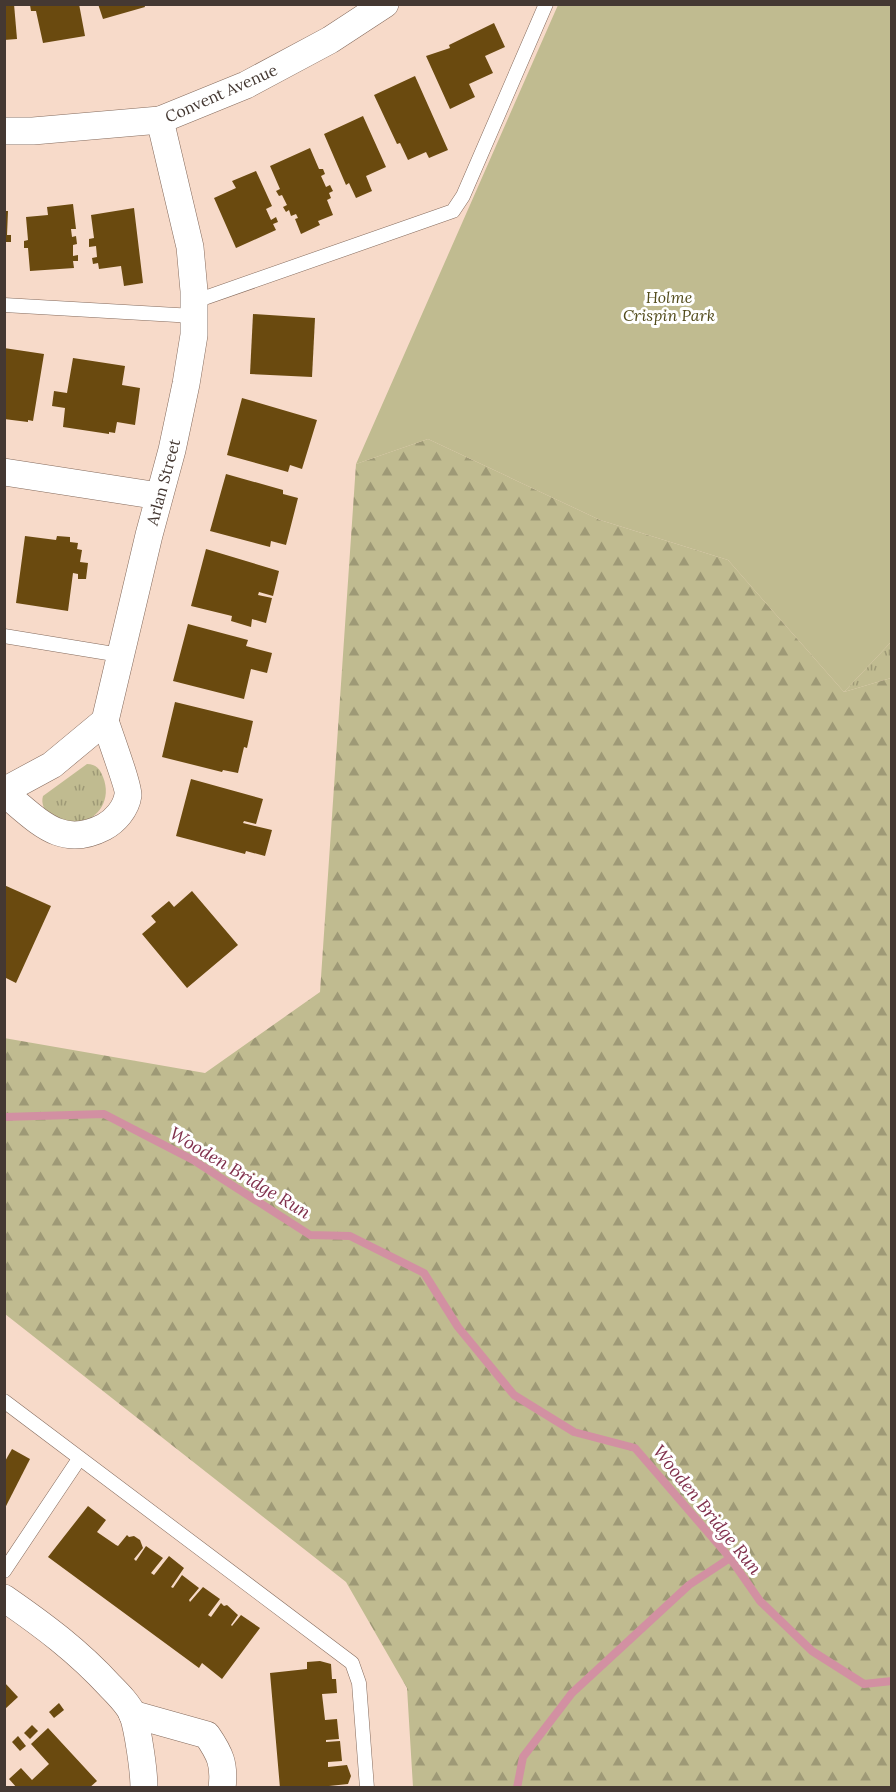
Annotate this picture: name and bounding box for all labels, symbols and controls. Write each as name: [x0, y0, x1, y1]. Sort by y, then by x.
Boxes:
street label: Convent Avenue: [162, 59, 281, 127]
park label: Holme Crispin Park: [623, 287, 715, 325]
street label: Arlan Street: [142, 436, 184, 528]
water label: Wooden Bridge Run: [165, 1121, 315, 1224]
water label: Wooden Bridge Run: [648, 1440, 767, 1579]

